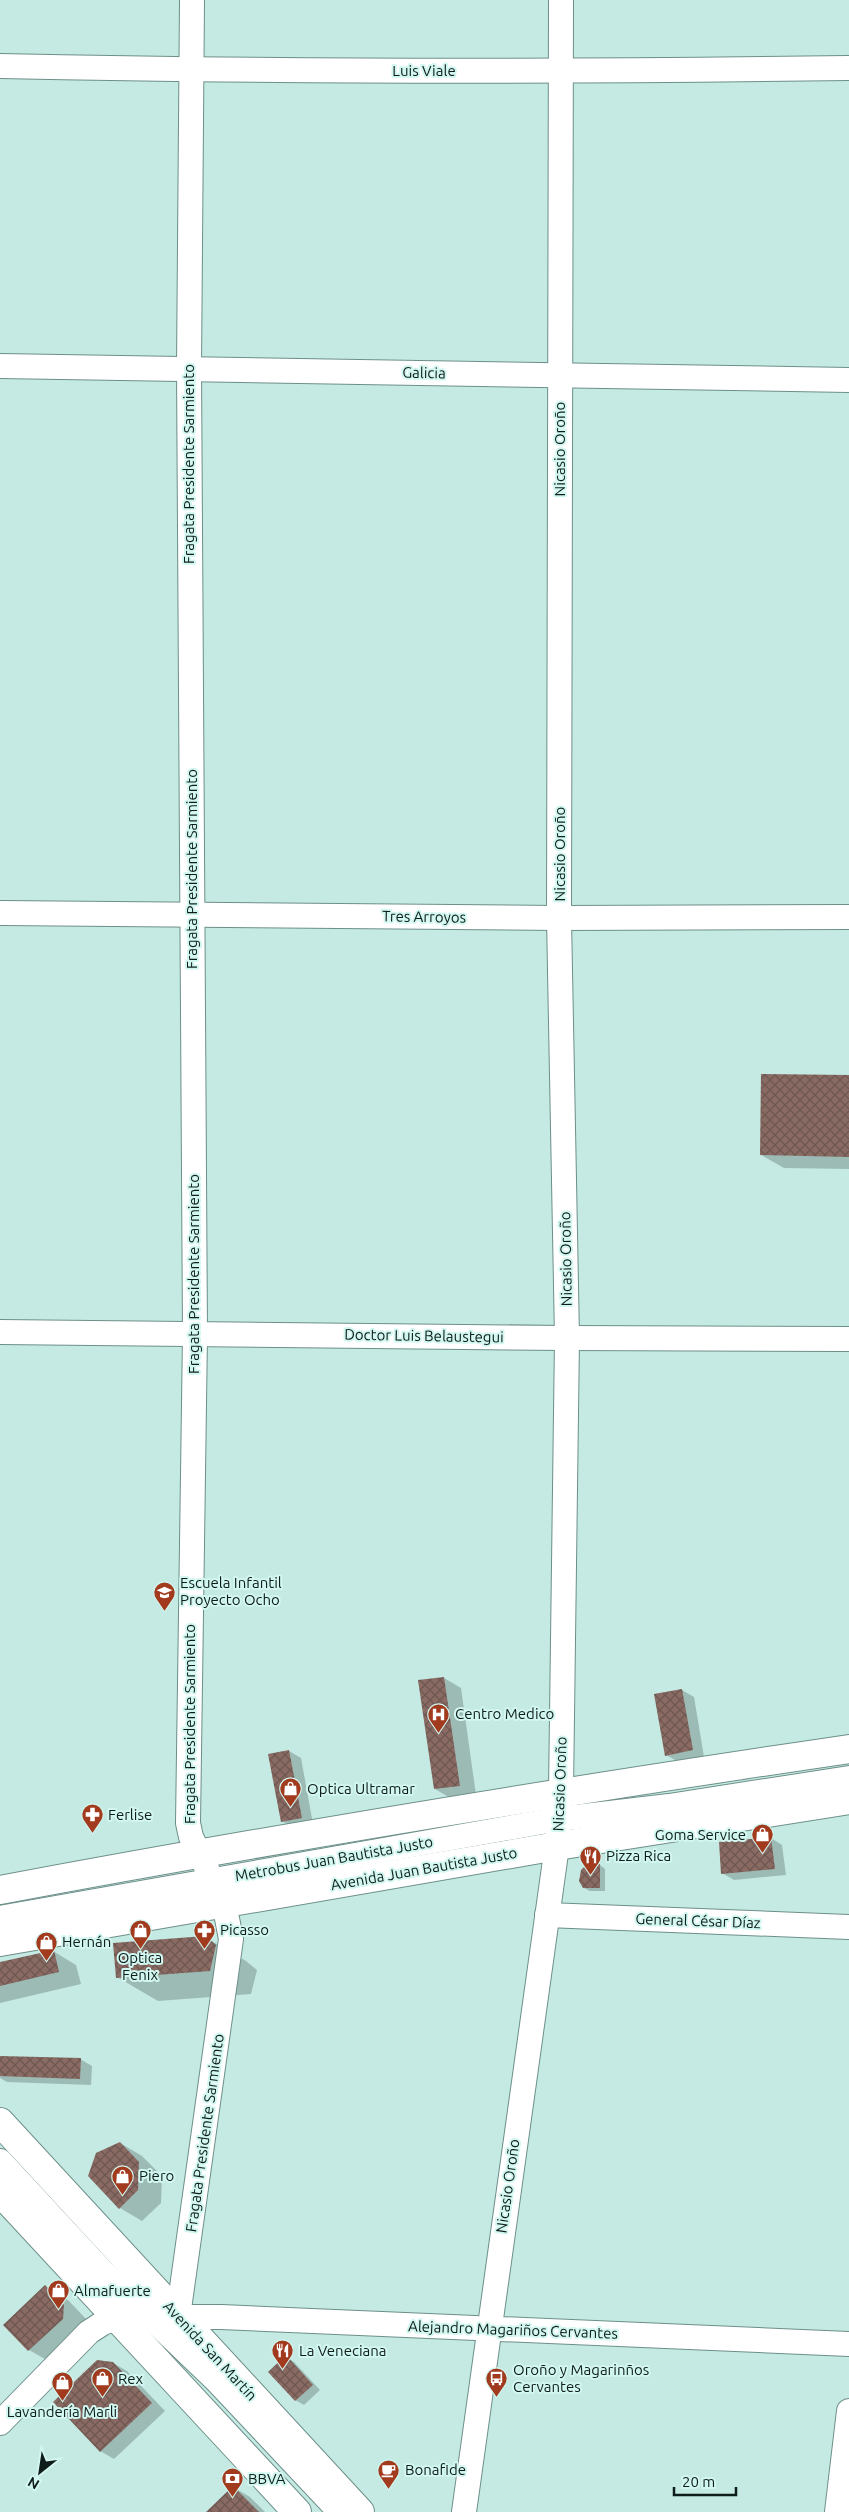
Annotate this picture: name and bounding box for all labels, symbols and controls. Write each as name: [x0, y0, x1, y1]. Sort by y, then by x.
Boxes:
street label: Luis Viale: [392, 62, 456, 79]
street label: Fragata Presidente Sarmiento: [180, 364, 197, 564]
street label: Galicia: [402, 364, 446, 381]
street label: Nicasio Oroño: [551, 402, 568, 496]
street label: Fragata Presidente Sarmiento: [183, 769, 200, 969]
street label: Nicasio Oroño: [551, 807, 568, 901]
street label: Tres Arroyos: [382, 907, 466, 926]
street label: Fragata Presidente Sarmiento: [185, 1174, 202, 1374]
street label: Nicasio Oroño: [556, 1211, 575, 1307]
street label: Doctor Luis Belaustegui: [344, 1326, 504, 1345]
place label: Escuela Infantil Proyecto Ocho: [180, 1574, 282, 1608]
school or university icon: Escuela Infantil Proyecto Ocho: [152, 1580, 176, 1611]
street label: Fragata Presidente Sarmiento: [181, 1624, 198, 1824]
hospital icon: Centro Medico: [427, 1702, 451, 1733]
place label: Centro Medico: [455, 1705, 554, 1722]
street label: Nicasio Oroño: [549, 1736, 570, 1832]
shop icon: Optica Ultramar: [279, 1777, 303, 1808]
place label: Optica Ultramar: [307, 1780, 415, 1797]
pharmacy icon: Ferlise: [80, 1803, 104, 1834]
place label: Ferlise: [108, 1806, 152, 1823]
shop icon: Goma Service: [750, 1823, 774, 1854]
place label: Goma Service: [655, 1826, 746, 1843]
street label: Metrobus Juan Bautista Justo: [234, 1833, 434, 1884]
street label: Avenida Juan Bautista Justo: [329, 1844, 518, 1893]
restaurant icon: Pizza Rica: [578, 1844, 602, 1875]
place label: Pizza Rica: [606, 1847, 671, 1864]
street label: General César Díaz: [635, 1910, 761, 1931]
shop icon: Optica Fenix: [128, 1918, 152, 1949]
pharmacy icon: Picasso: [192, 1918, 216, 1949]
place label: Picasso: [220, 1921, 269, 1938]
shop icon: Hernán: [34, 1930, 58, 1961]
place label: Hernán: [62, 1933, 111, 1950]
place label: Optica Fenix: [118, 1949, 162, 1983]
street label: Fragata Presidente Sarmiento: [182, 2033, 227, 2233]
street label: Nicasio Oroño: [492, 2138, 523, 2234]
shop icon: Piero: [111, 2164, 135, 2195]
place label: Piero: [139, 2167, 174, 2184]
shop icon: Almafuerte: [46, 2279, 70, 2310]
place label: Almafuerte: [74, 2282, 151, 2299]
street label: Avenida San Martín: [160, 2298, 261, 2404]
street label: Alejandro Magariños Cervantes: [408, 2317, 618, 2342]
restaurant icon: La Veneciana: [271, 2339, 295, 2370]
place label: La Veneciana: [299, 2342, 387, 2359]
place label: Oroño y Magarinños Cervantes: [513, 2361, 649, 2395]
shop icon: Rex: [90, 2367, 114, 2398]
bus stop icon: Oroño y Magarinños Cervantes: [485, 2367, 509, 2398]
place label: Rex: [118, 2370, 144, 2387]
shop icon: Lavandería Marli: [50, 2371, 74, 2402]
place label: Lavandería Marli: [7, 2403, 117, 2420]
north arrow: [15, 2447, 65, 2497]
cafe icon: Bonafide: [377, 2458, 401, 2489]
place label: Bonafide: [405, 2461, 466, 2478]
scale bar: [674, 2464, 736, 2496]
bank icon: BBVA: [220, 2467, 244, 2498]
place label: BBVA: [248, 2470, 286, 2487]
text: 20 m: [682, 2473, 715, 2490]
text: N: [25, 2474, 42, 2493]

